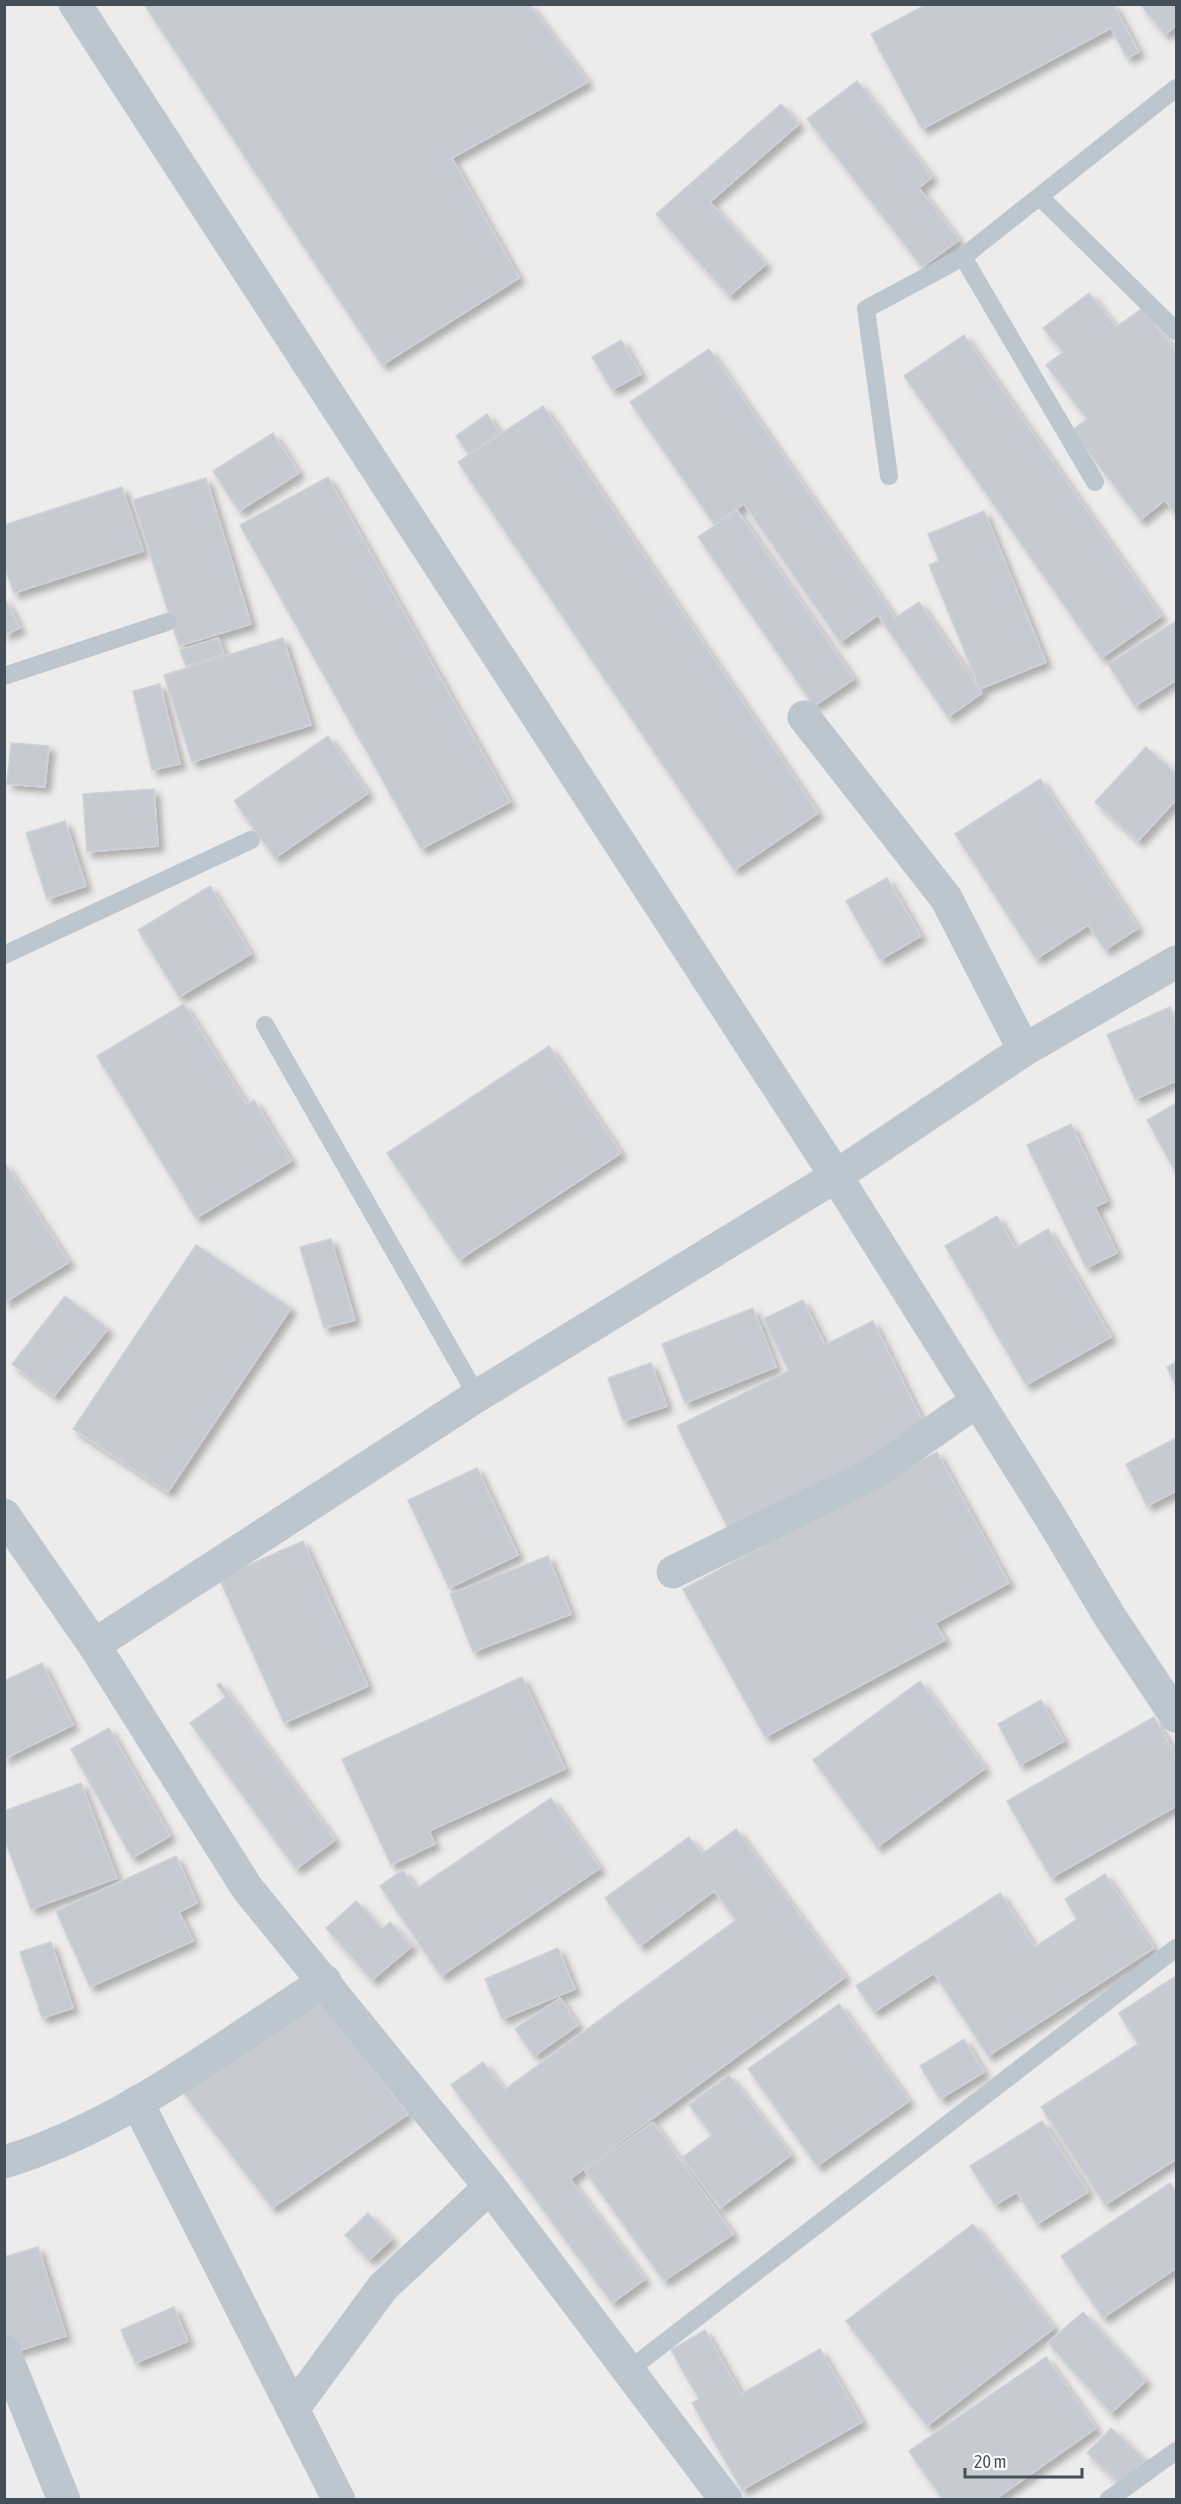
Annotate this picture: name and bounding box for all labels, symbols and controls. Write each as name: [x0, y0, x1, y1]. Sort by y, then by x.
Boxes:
scale bar: [965, 2441, 1082, 2479]
text: 20 m: [974, 2451, 1006, 2472]

